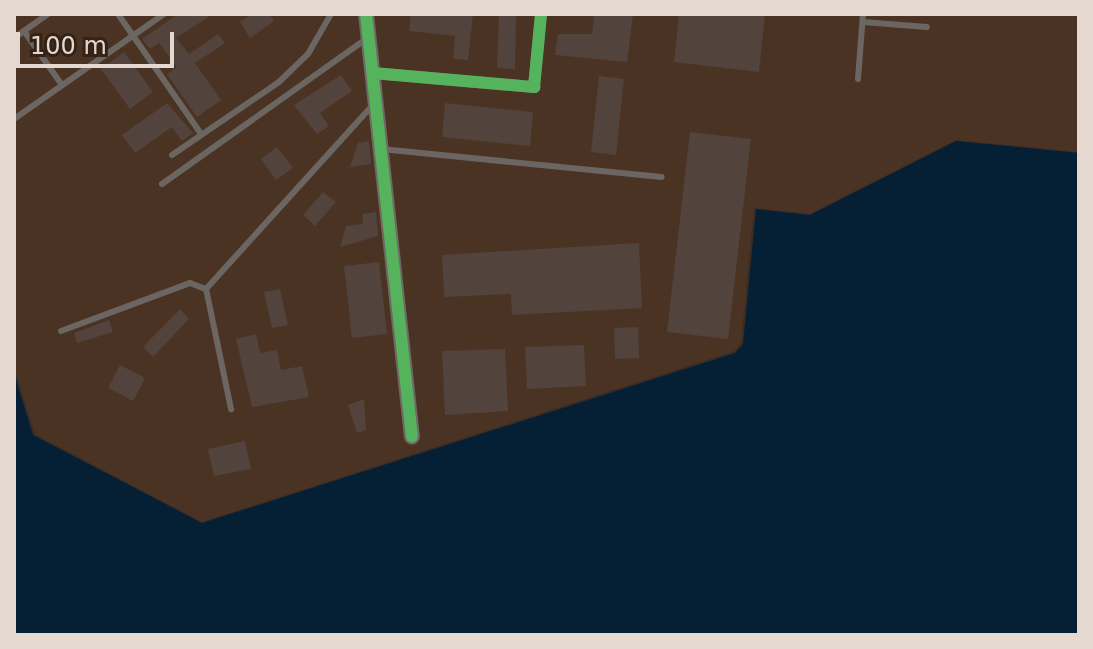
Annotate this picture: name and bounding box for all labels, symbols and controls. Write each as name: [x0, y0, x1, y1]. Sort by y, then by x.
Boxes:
scale bar: [20, 16, 178, 66]
text: 100 m: [30, 32, 107, 60]

